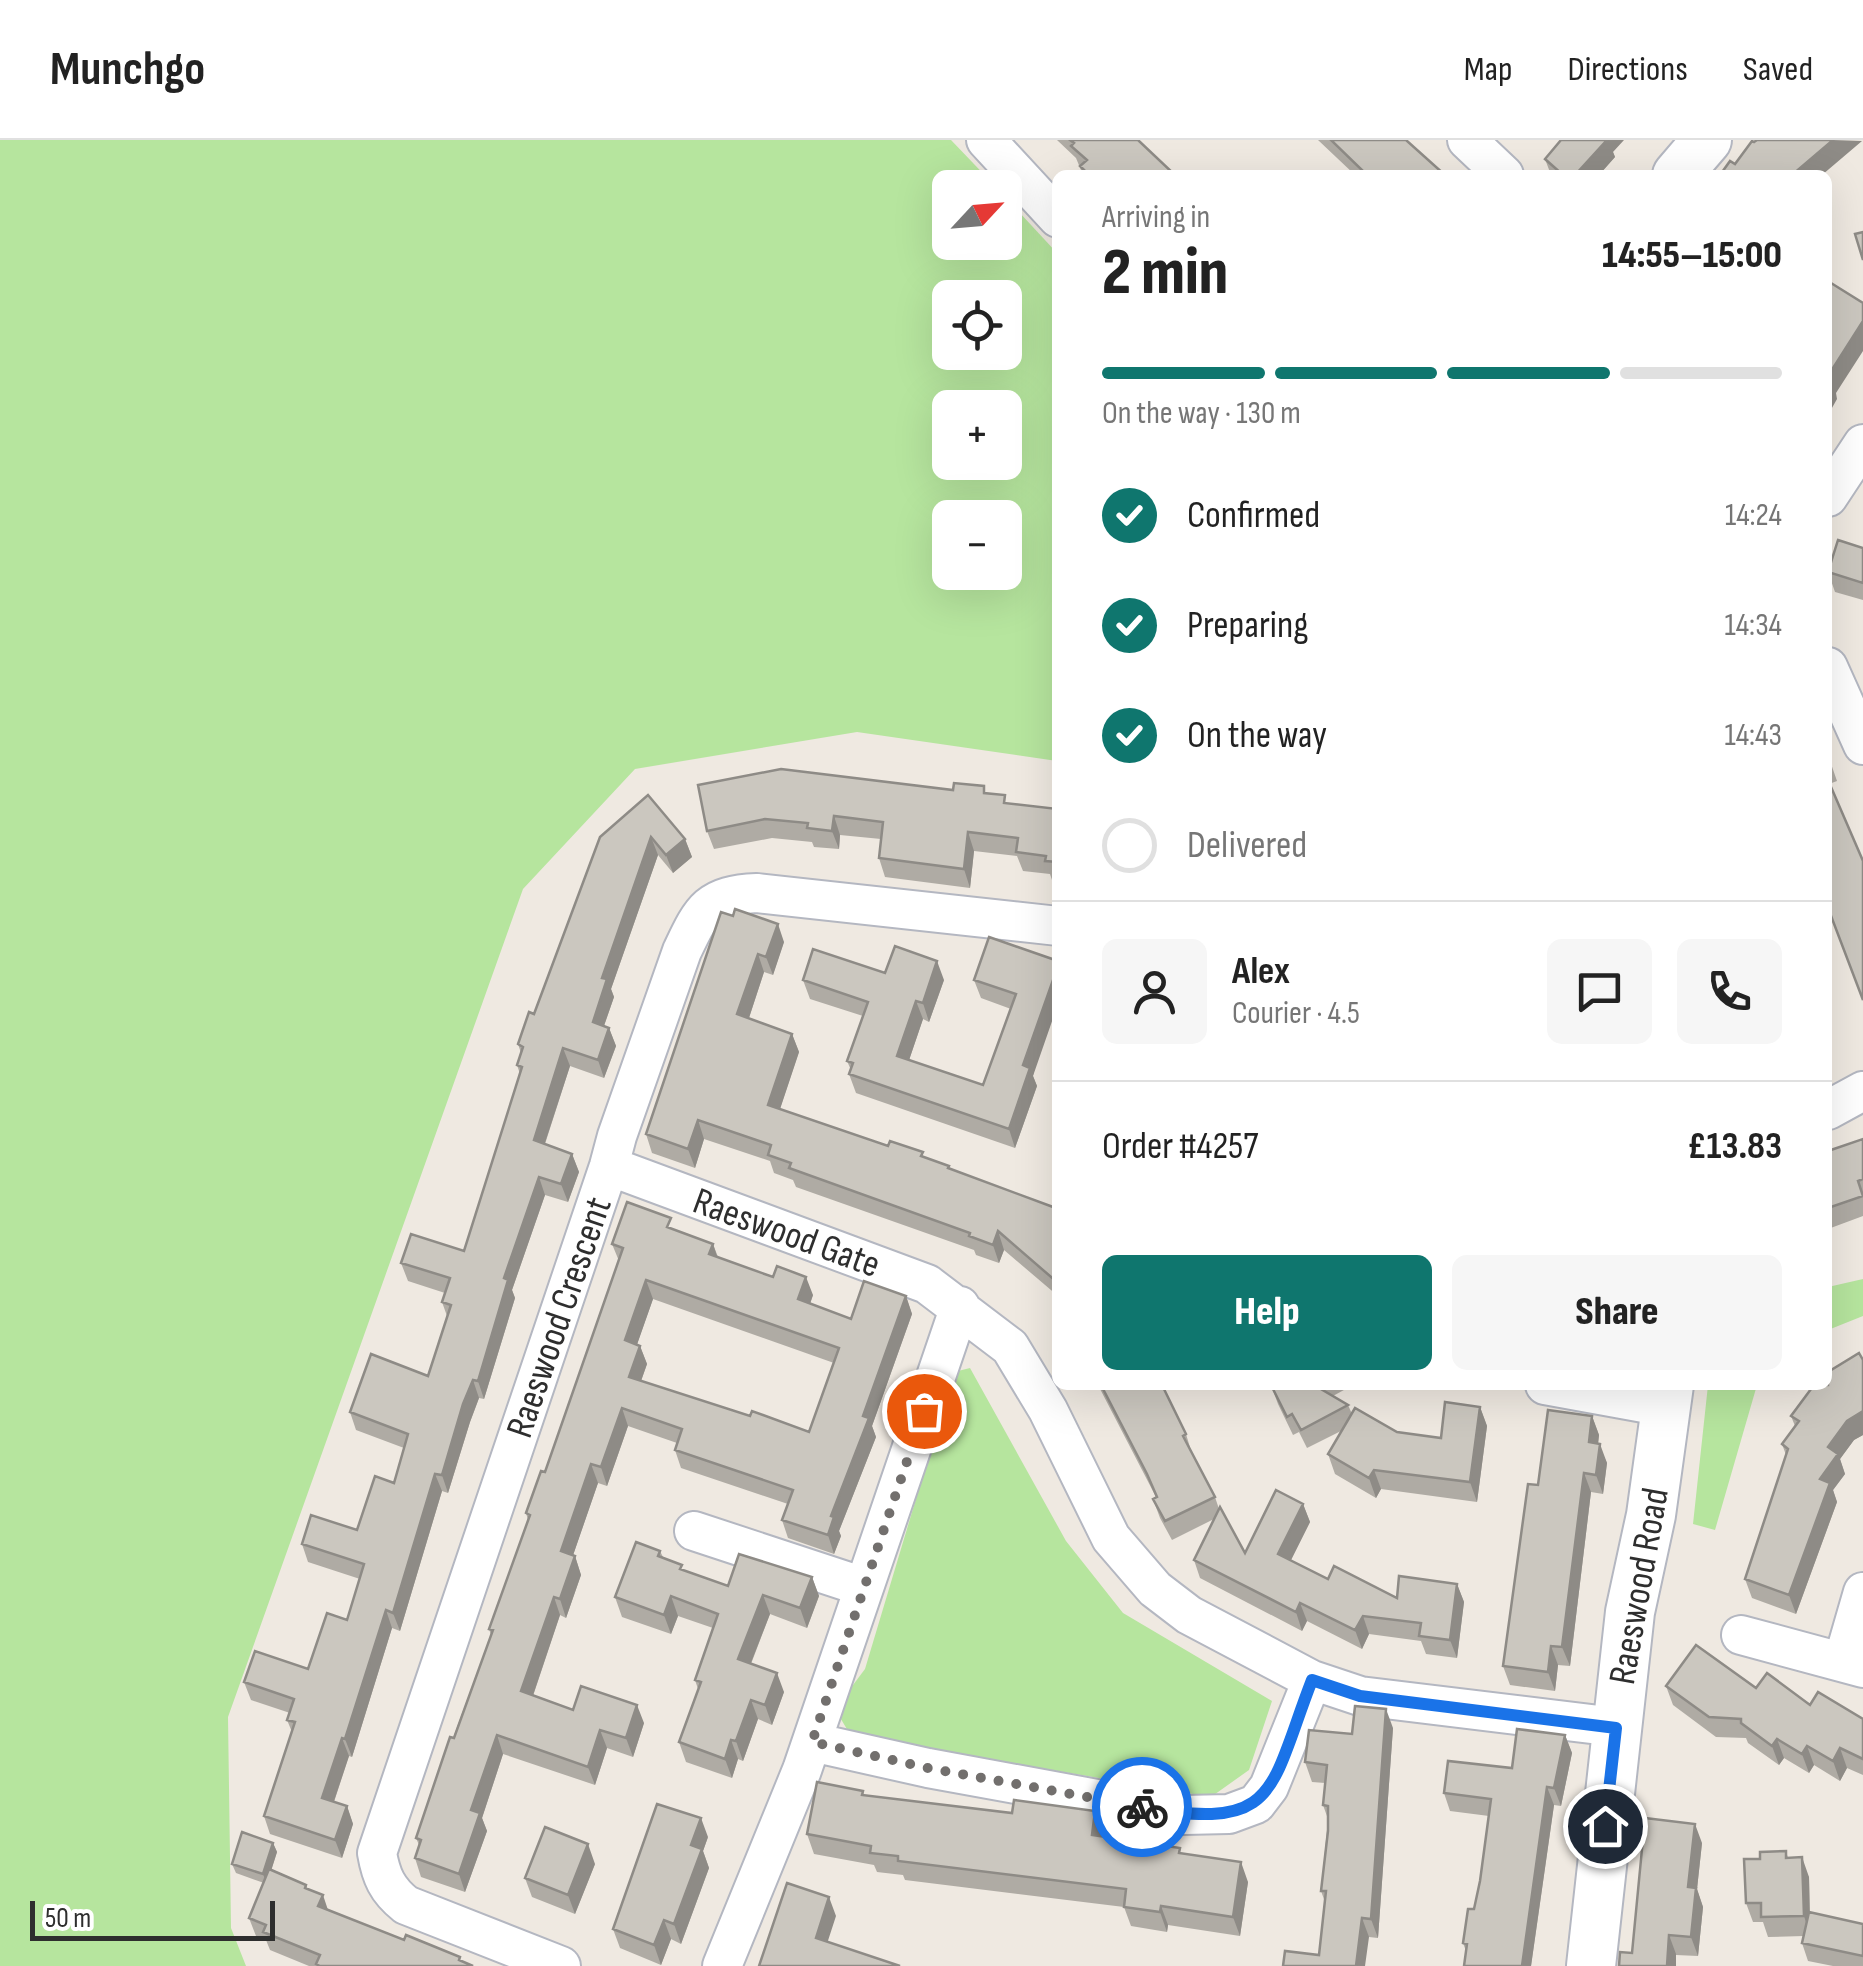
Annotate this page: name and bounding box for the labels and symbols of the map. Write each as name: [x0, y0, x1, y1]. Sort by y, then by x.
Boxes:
north arrow: [932, 170, 1022, 260]
street label: Raeswood Gate: [687, 1179, 886, 1288]
street label: Raeswood Crescent: [497, 1191, 622, 1444]
pin: [882, 1369, 967, 1454]
street label: Raeswood Road: [1600, 1485, 1679, 1688]
courier: [1092, 1757, 1192, 1857]
pin: [1563, 1784, 1648, 1869]
scale bar: [30, 1896, 275, 1940]

